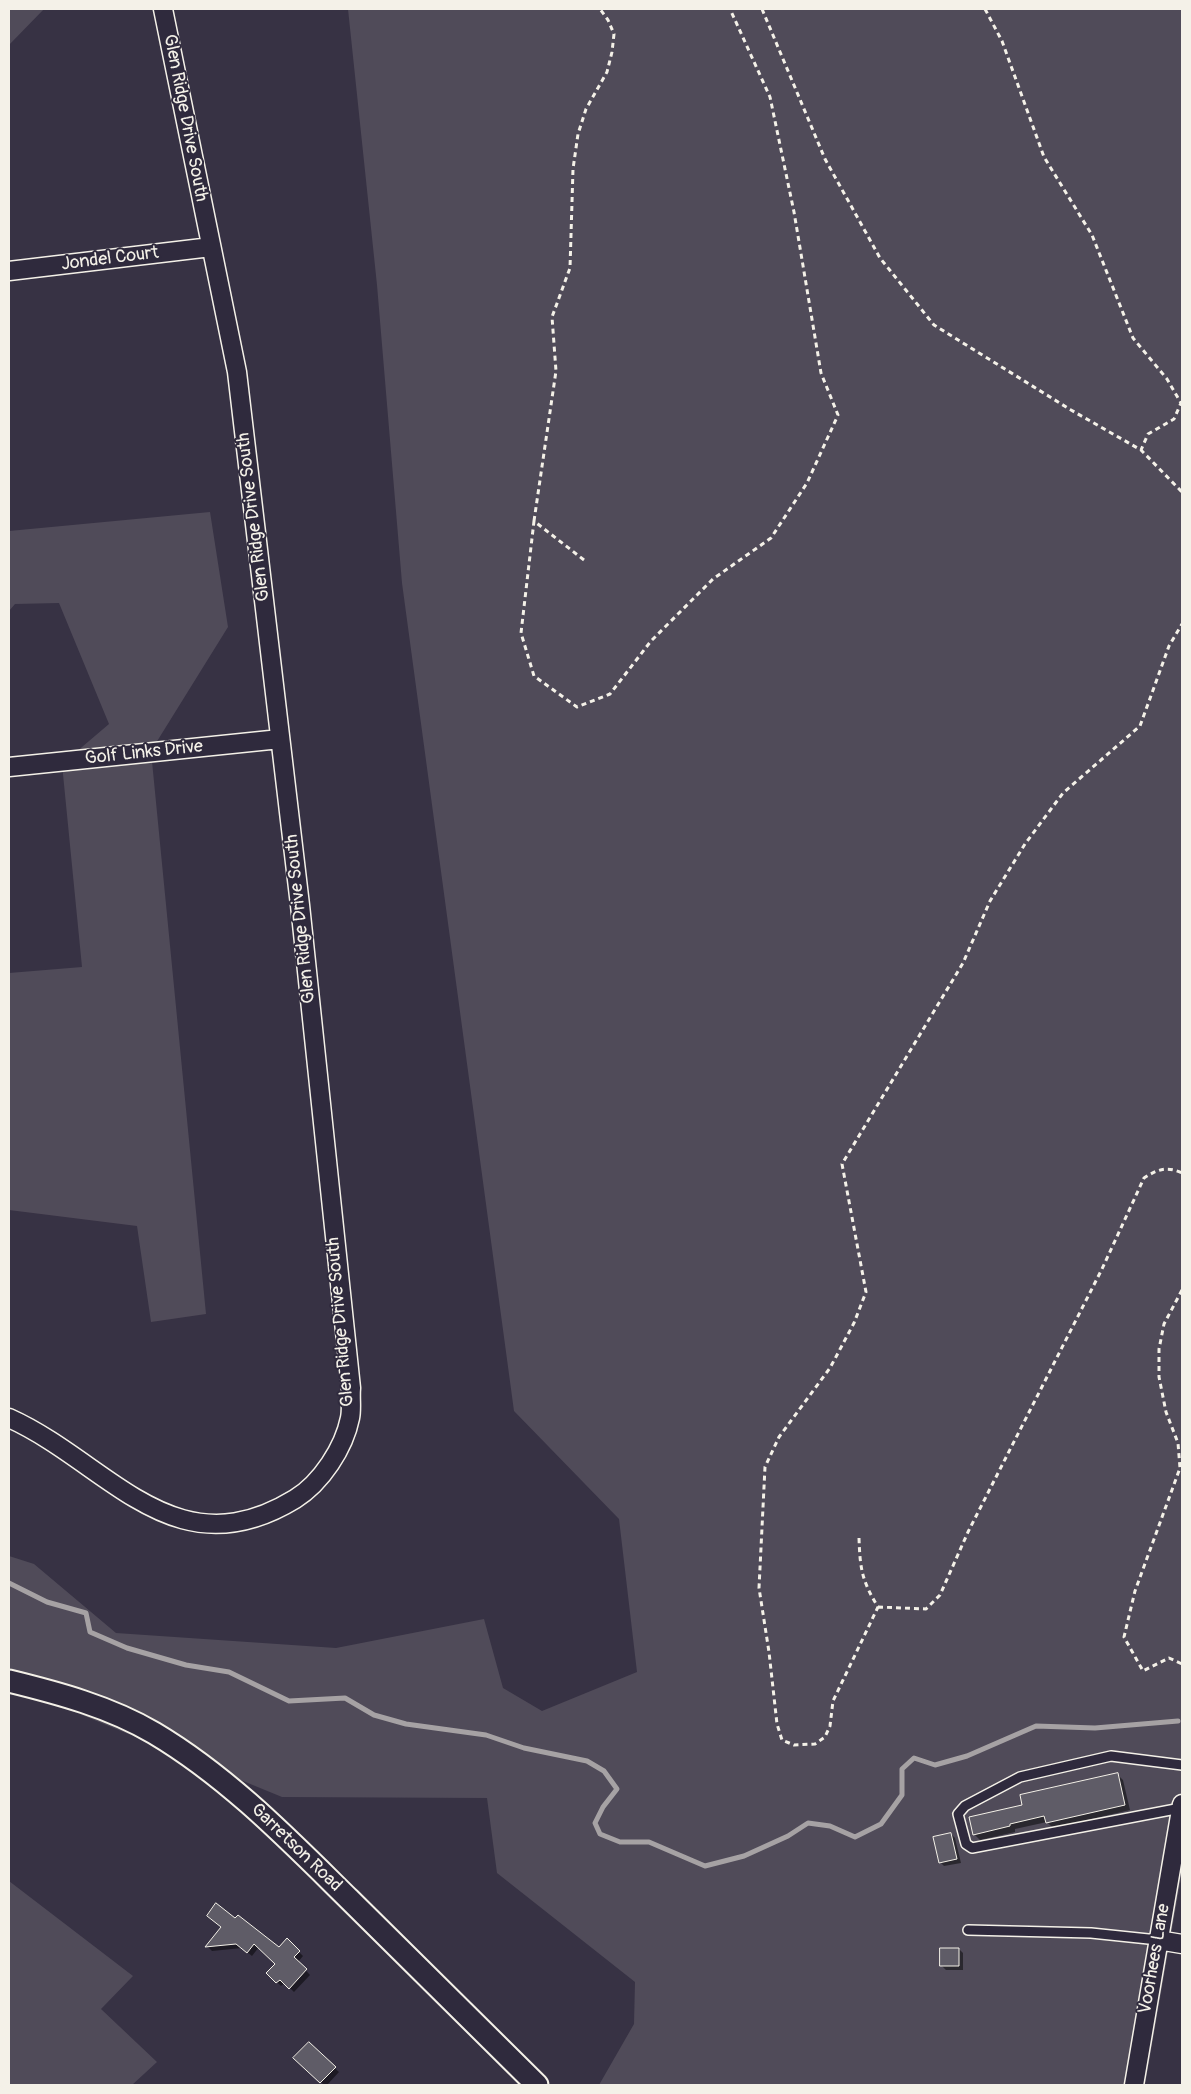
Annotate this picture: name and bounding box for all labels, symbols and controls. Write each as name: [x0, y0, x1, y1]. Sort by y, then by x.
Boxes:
street label: Glen Ridge Drive South: [158, 32, 212, 204]
street label: Jondel Court: [60, 242, 160, 276]
street label: Glen Ridge Drive South: [233, 431, 275, 603]
street label: Golf Links Drive: [84, 736, 204, 770]
street label: Glen Ridge Drive South: [281, 833, 321, 1005]
street label: Glen Ridge Drive South: [323, 1236, 359, 1408]
street label: Garretson Road: [246, 1799, 346, 1897]
street label: Voorhees Lane: [1135, 1902, 1175, 2016]

